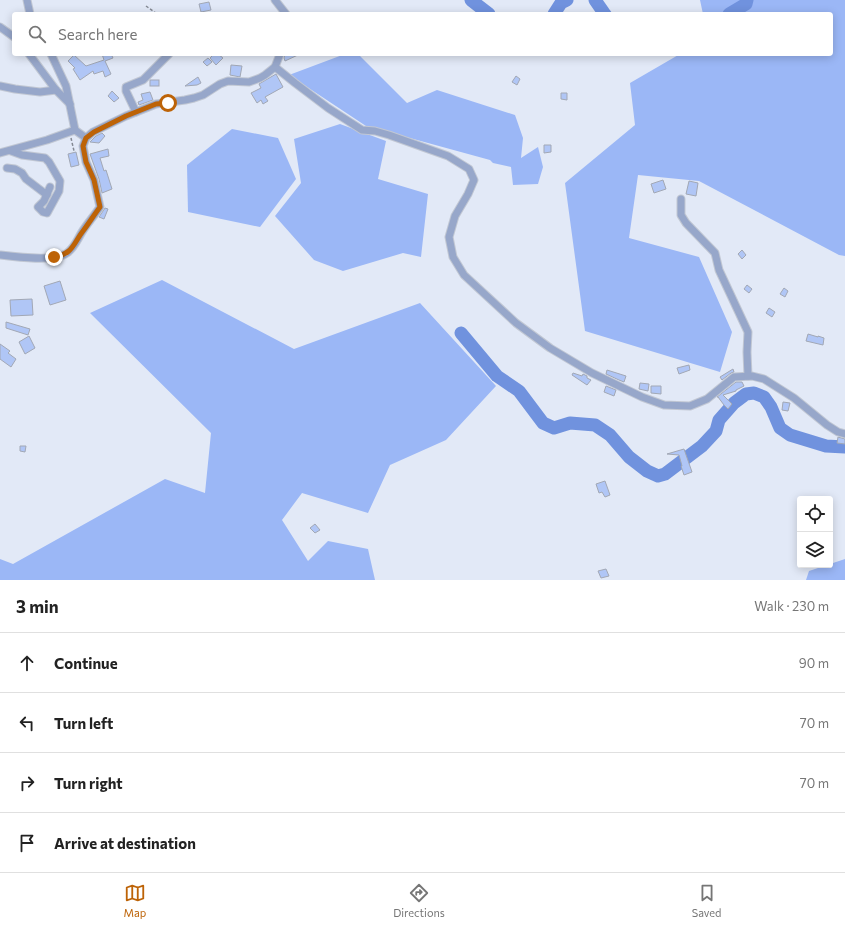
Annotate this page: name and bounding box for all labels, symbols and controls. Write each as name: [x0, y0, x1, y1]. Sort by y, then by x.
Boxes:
search box: [12, 12, 833, 56]
icon: search: [26, 23, 48, 45]
text: Search here: [58, 25, 137, 43]
route start: [159, 94, 177, 112]
route end: [45, 248, 63, 266]
map controls: [797, 496, 833, 568]
button: locate: [797, 496, 833, 532]
button: layers: [797, 532, 833, 568]
text: 3 min: [16, 596, 59, 617]
text: Walk · 230 m: [754, 598, 829, 614]
icon: ahead: [16, 652, 38, 674]
text: Continue: [54, 654, 118, 672]
text: 90 m: [799, 655, 829, 671]
icon: left: [16, 712, 38, 734]
text: Turn left: [54, 714, 113, 732]
text: 70 m: [800, 715, 829, 731]
icon: right: [16, 772, 38, 794]
text: Turn right: [54, 774, 123, 792]
text: 70 m: [800, 775, 829, 791]
icon: arrive: [16, 832, 38, 854]
text: Arrive at destination: [54, 834, 196, 852]
tab: Map: [124, 882, 146, 919]
tab: Directions: [393, 882, 445, 919]
tab: Saved: [692, 882, 721, 919]

